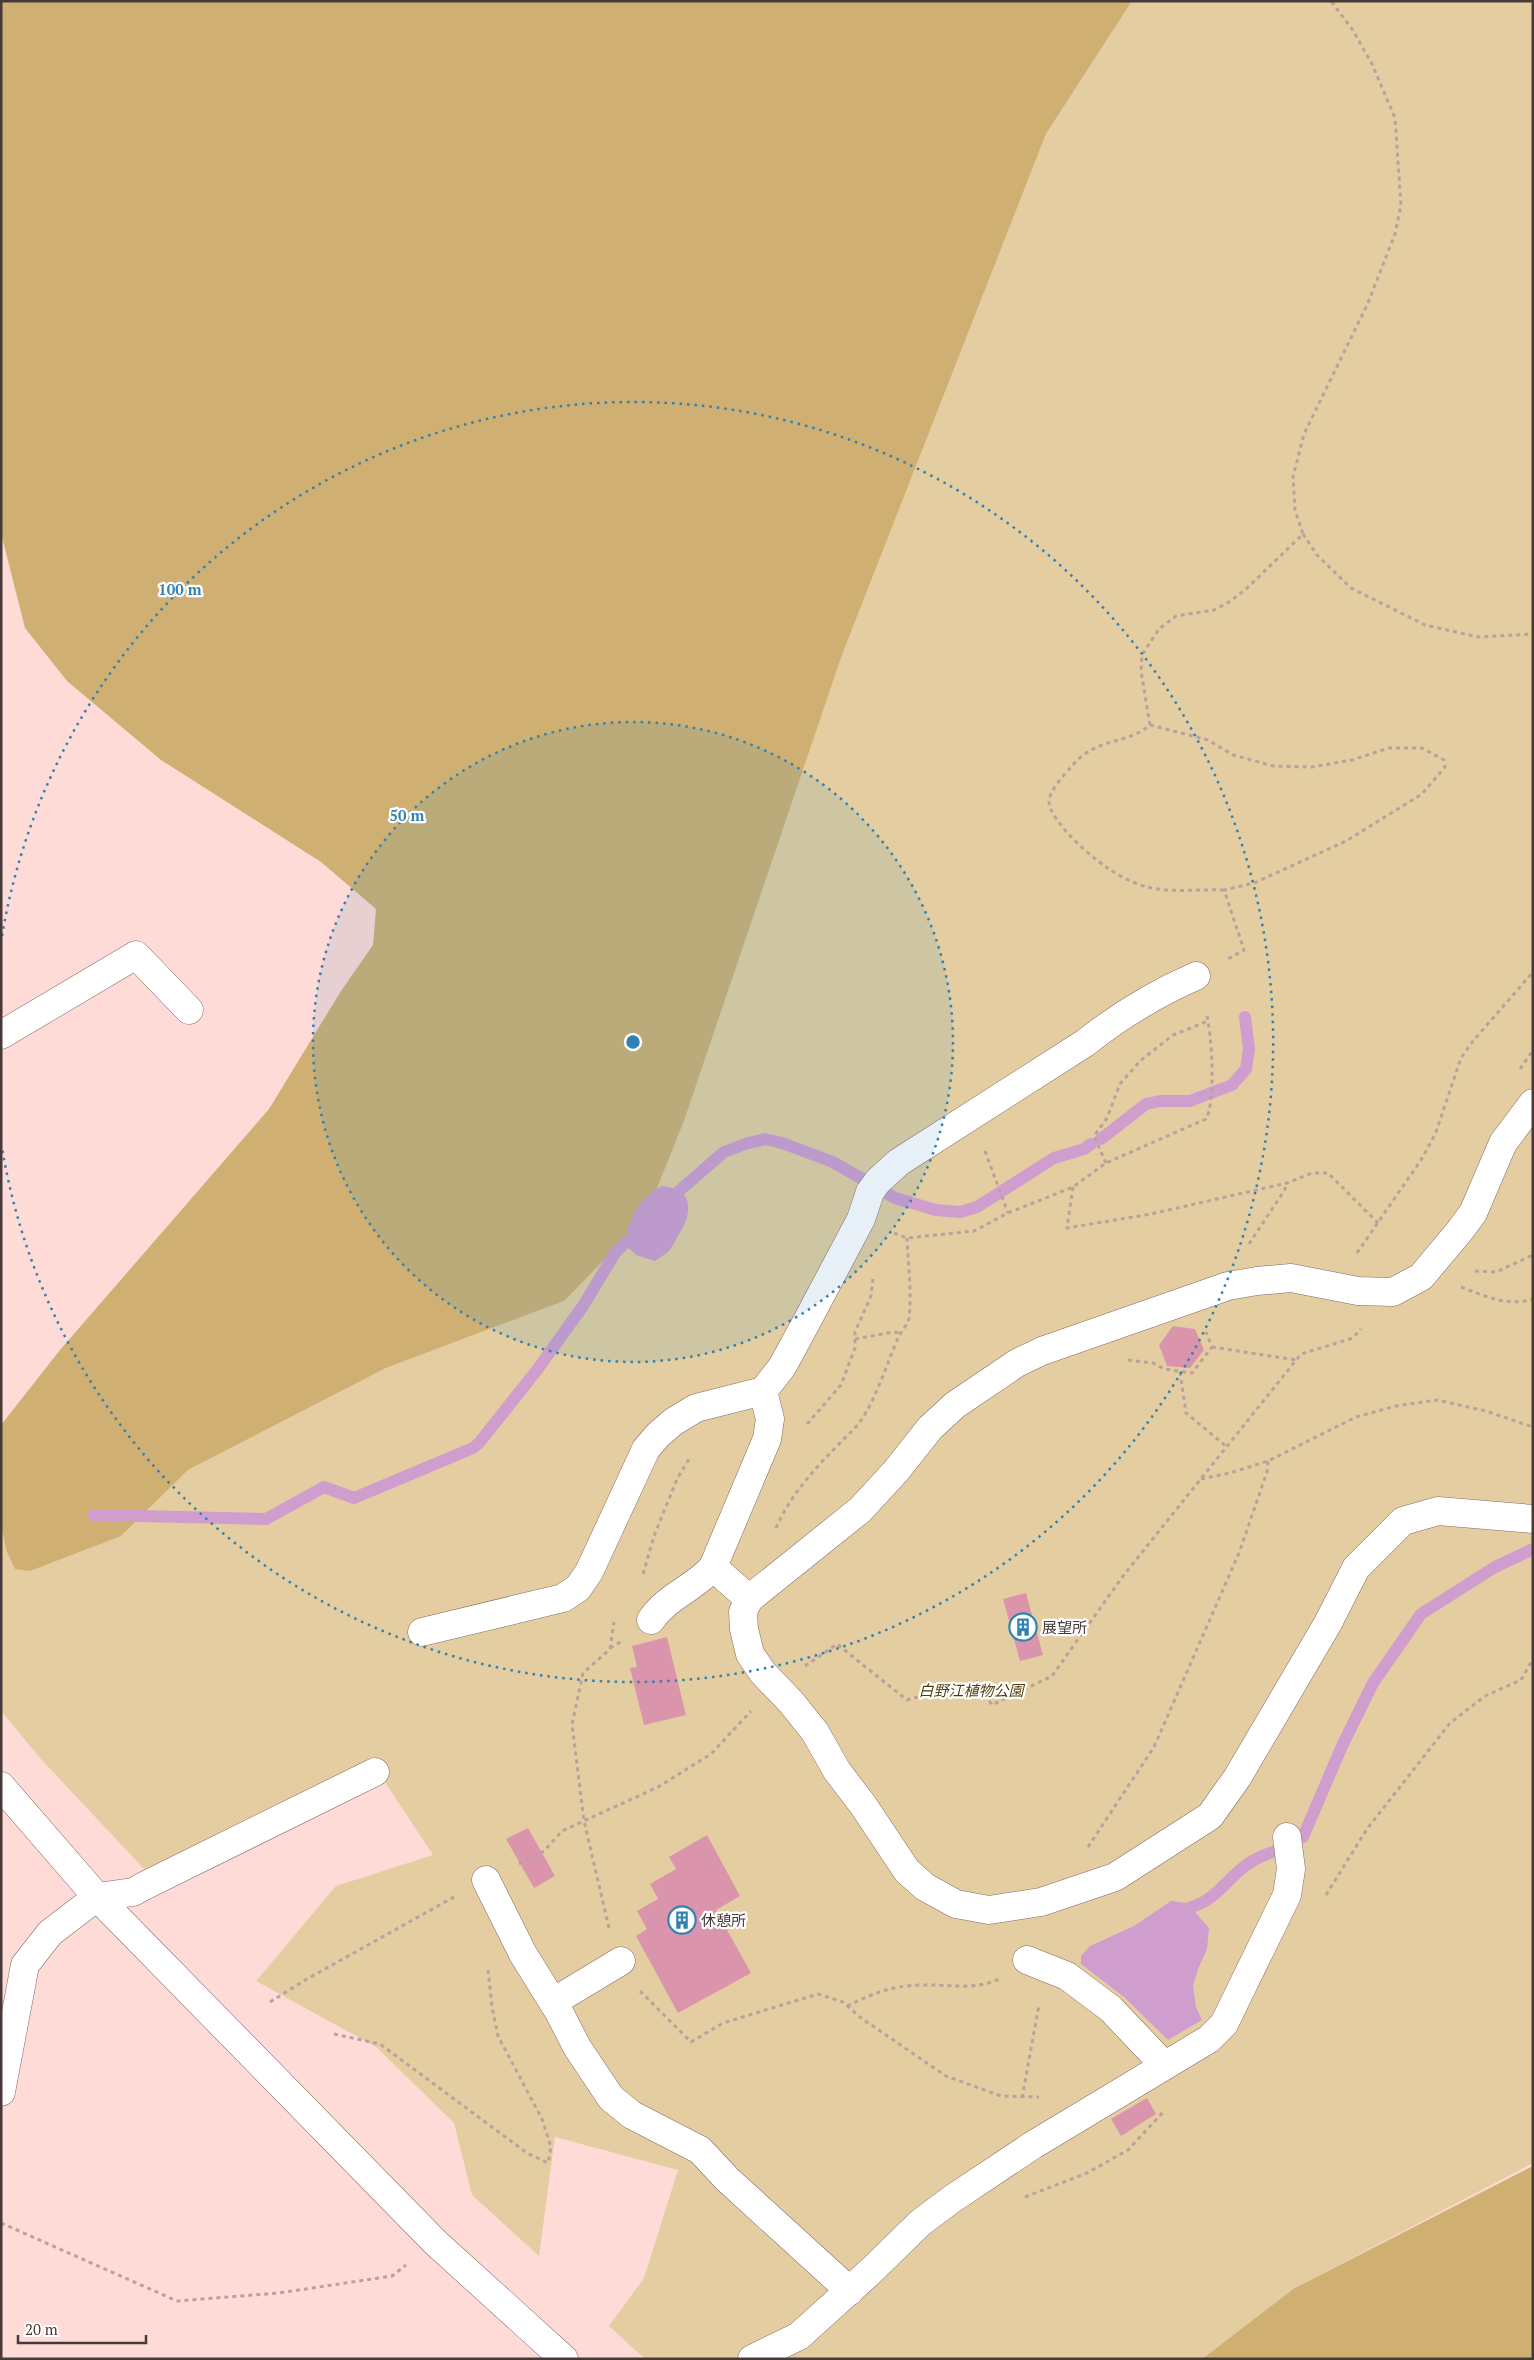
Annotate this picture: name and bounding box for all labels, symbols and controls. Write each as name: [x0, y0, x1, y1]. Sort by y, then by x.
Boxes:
text: 100 m: [158, 579, 202, 599]
text: 50 m: [390, 805, 425, 825]
centre of rings: [624, 1033, 642, 1051]
building icon: 展望所: [1008, 1612, 1038, 1642]
place label: 展望所: [1042, 1617, 1087, 1637]
park label: 白野江植物公園: [918, 1680, 1025, 1700]
building icon: 休憩所: [667, 1905, 697, 1935]
place label: 休憩所: [701, 1910, 746, 1930]
scale bar: [18, 2312, 145, 2344]
text: 20 m: [25, 2319, 58, 2339]

